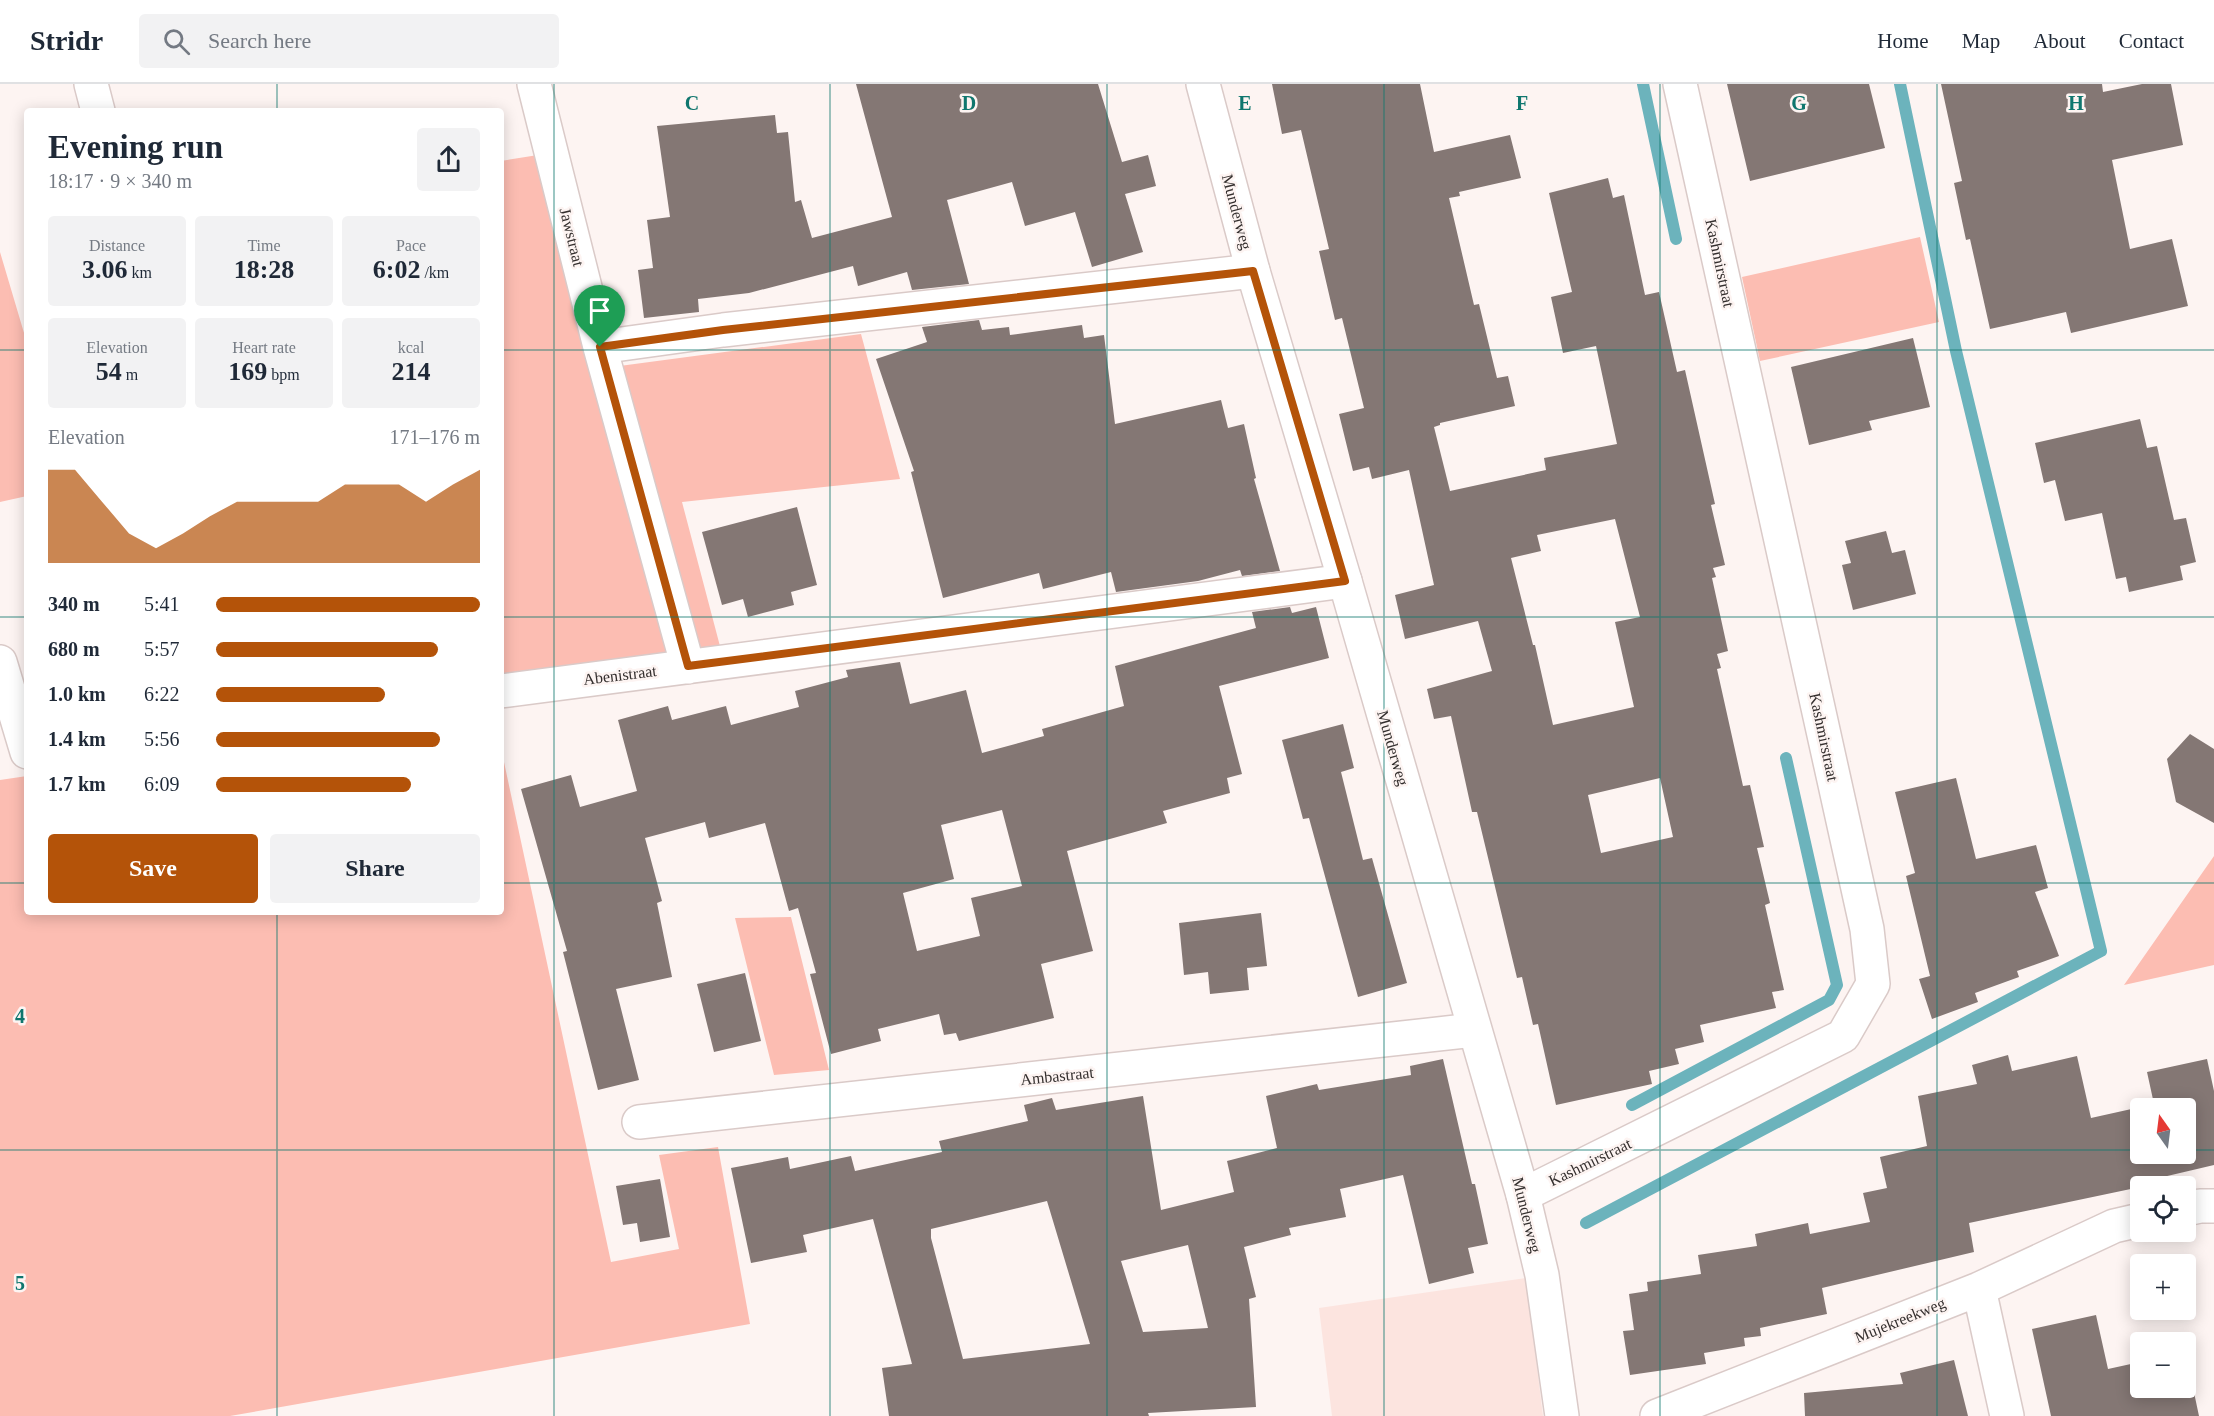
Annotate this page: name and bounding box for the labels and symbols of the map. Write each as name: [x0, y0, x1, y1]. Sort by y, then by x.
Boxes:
text: C: [685, 92, 699, 114]
text: D: [962, 92, 976, 114]
text: E: [1238, 92, 1252, 114]
text: F: [1516, 92, 1528, 114]
text: G: [1791, 92, 1807, 114]
text: H: [2068, 92, 2084, 114]
street label: Munderweg: [1218, 172, 1255, 252]
street label: Jawstraat: [557, 206, 588, 268]
street label: Kashmirstraat: [1702, 217, 1738, 309]
pin: [574, 285, 625, 347]
street label: Abenistraat: [582, 662, 658, 688]
street label: Kashmirstraat: [1806, 691, 1842, 783]
street label: Munderweg: [1373, 708, 1412, 788]
text: 4: [15, 1005, 25, 1027]
street label: Ambastraat: [1019, 1064, 1095, 1088]
north arrow: [2130, 1098, 2196, 1164]
street label: Kashmirstraat: [1546, 1134, 1635, 1189]
street label: Munderweg: [1508, 1175, 1545, 1255]
text: 5: [15, 1272, 25, 1294]
street label: Mujekreekweg: [1852, 1294, 1948, 1347]

